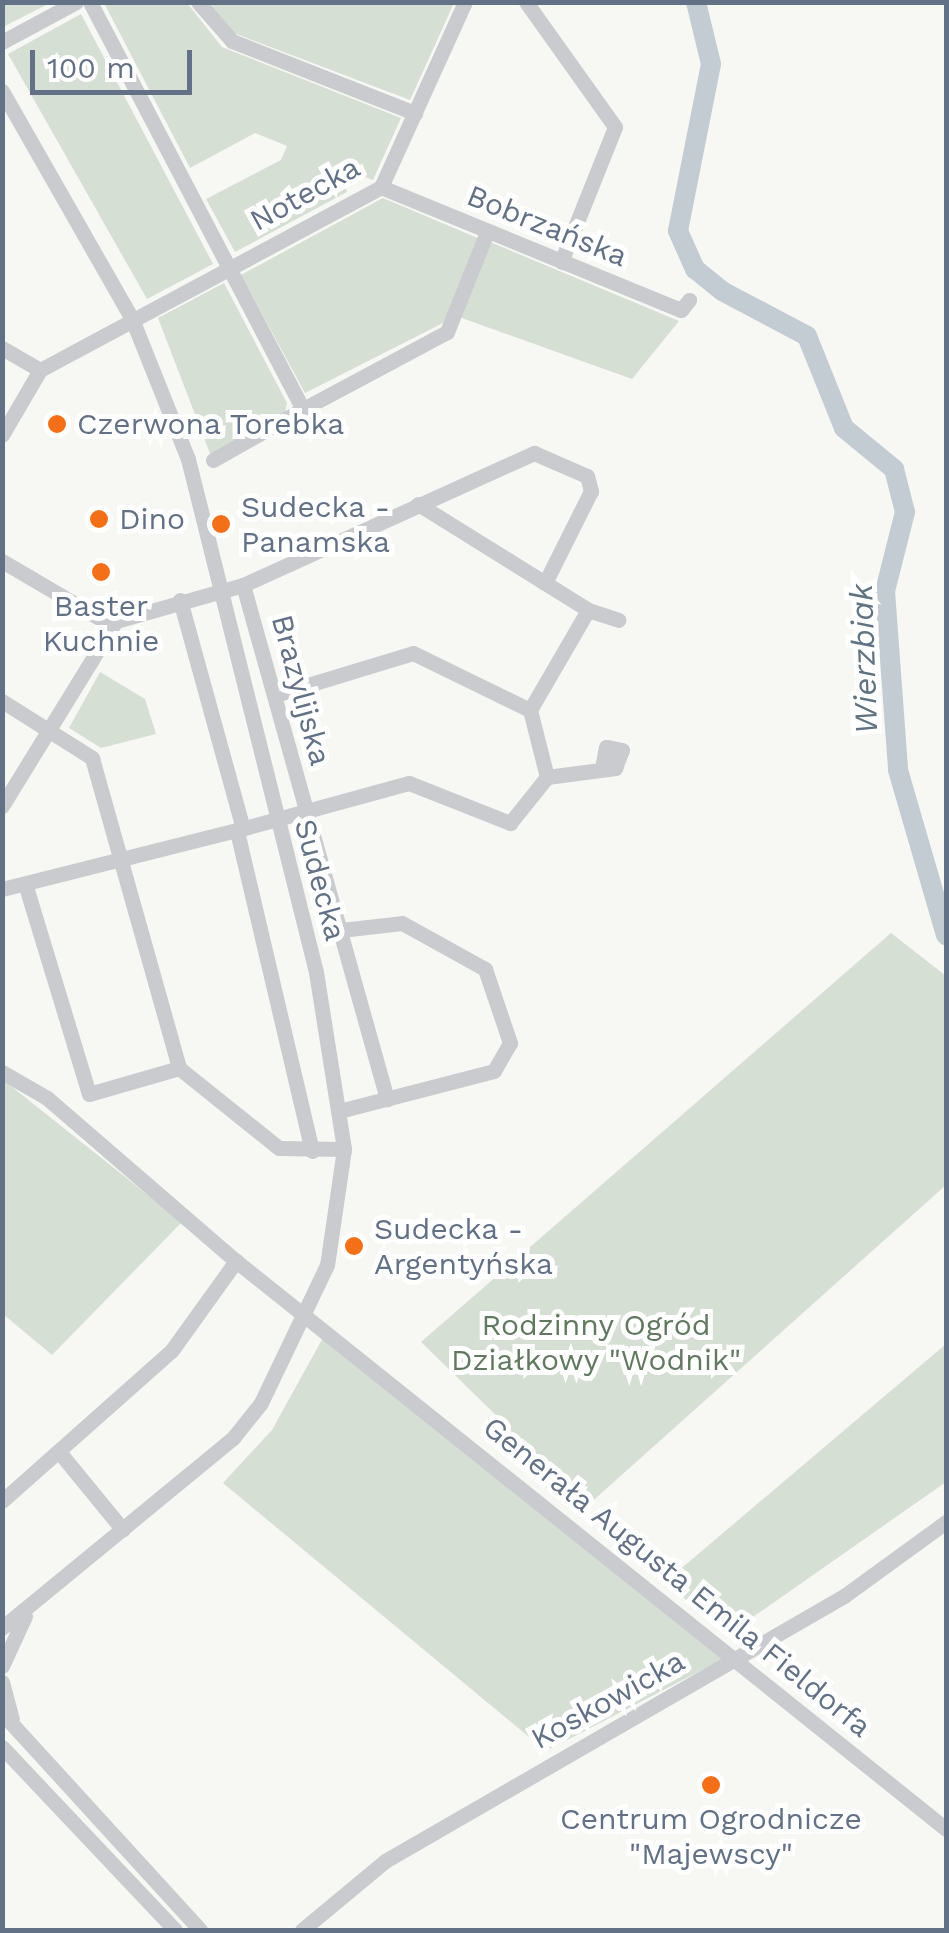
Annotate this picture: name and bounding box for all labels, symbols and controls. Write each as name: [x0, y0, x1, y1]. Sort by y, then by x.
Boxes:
scale bar: [35, 30, 198, 92]
text: 100 m: [47, 50, 135, 85]
street label: Notecka: [244, 149, 366, 239]
street label: Bobrzańska: [462, 178, 632, 274]
place label: Czerwona Torebka: [77, 406, 346, 442]
marker: Czerwona Torebka: [46, 413, 68, 435]
place label: Sudecka - Panamska: [241, 489, 391, 560]
place label: Dino: [119, 501, 185, 537]
marker: Dino: [88, 508, 110, 530]
marker: Sudecka - Panamska: [210, 513, 232, 535]
marker: Baster Kuchnie: [90, 561, 112, 583]
water label: Wierzbiak: [842, 583, 886, 735]
place label: Baster Kuchnie: [43, 588, 159, 658]
street label: Brazylijska: [264, 611, 338, 769]
street label: Sudecka: [287, 815, 353, 945]
place label: Sudecka - Argentyńska: [374, 1211, 553, 1282]
marker: Sudecka - Argentyńska: [343, 1235, 365, 1257]
park label: Rodzinny Ogród Działkowy "Wodnik": [451, 1307, 741, 1378]
street label: Generała Augusta Emila Fieldorfa: [475, 1408, 879, 1746]
street label: Koskowicka: [525, 1643, 691, 1757]
marker: Centrum Ogrodnicze "Majewscy": [700, 1774, 722, 1796]
place label: Centrum Ogrodnicze "Majewscy": [560, 1801, 862, 1872]

